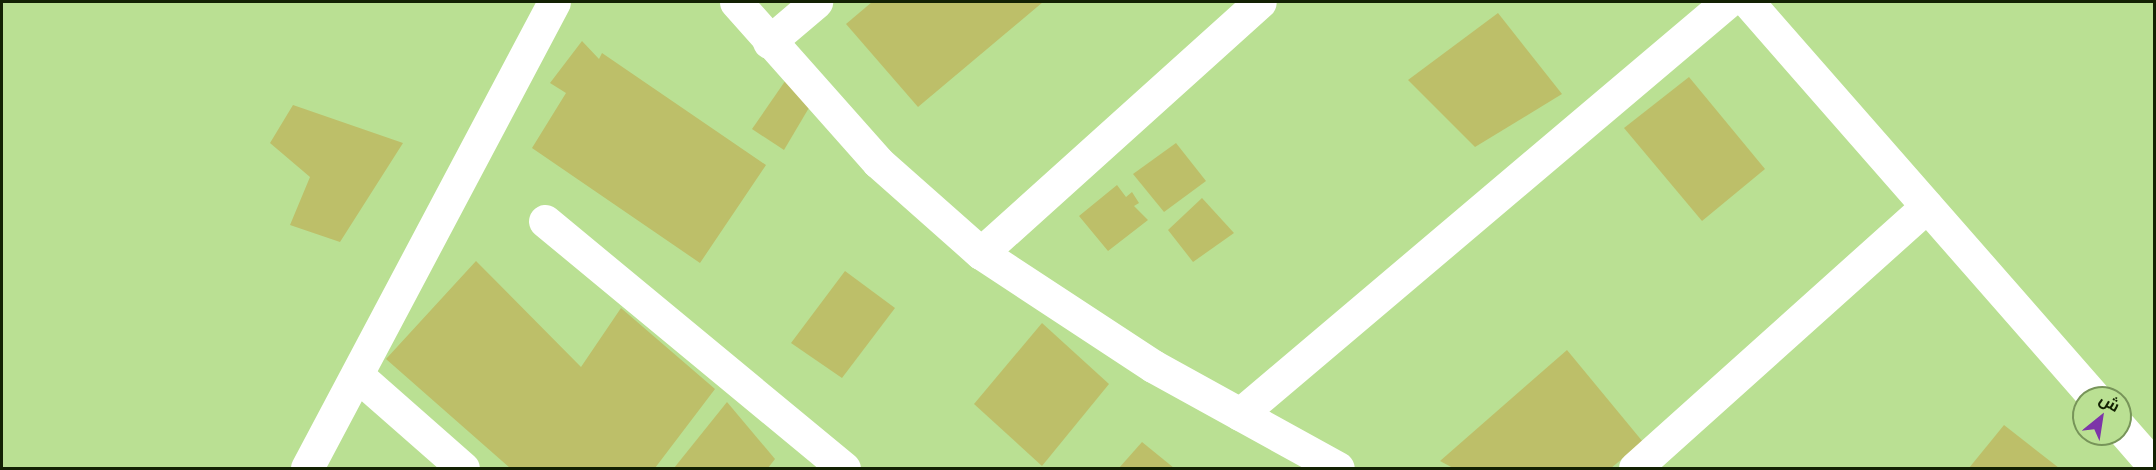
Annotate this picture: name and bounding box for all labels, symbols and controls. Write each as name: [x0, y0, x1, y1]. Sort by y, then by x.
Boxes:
north arrow: [2072, 386, 2132, 446]
text: ش: [2096, 387, 2124, 417]

